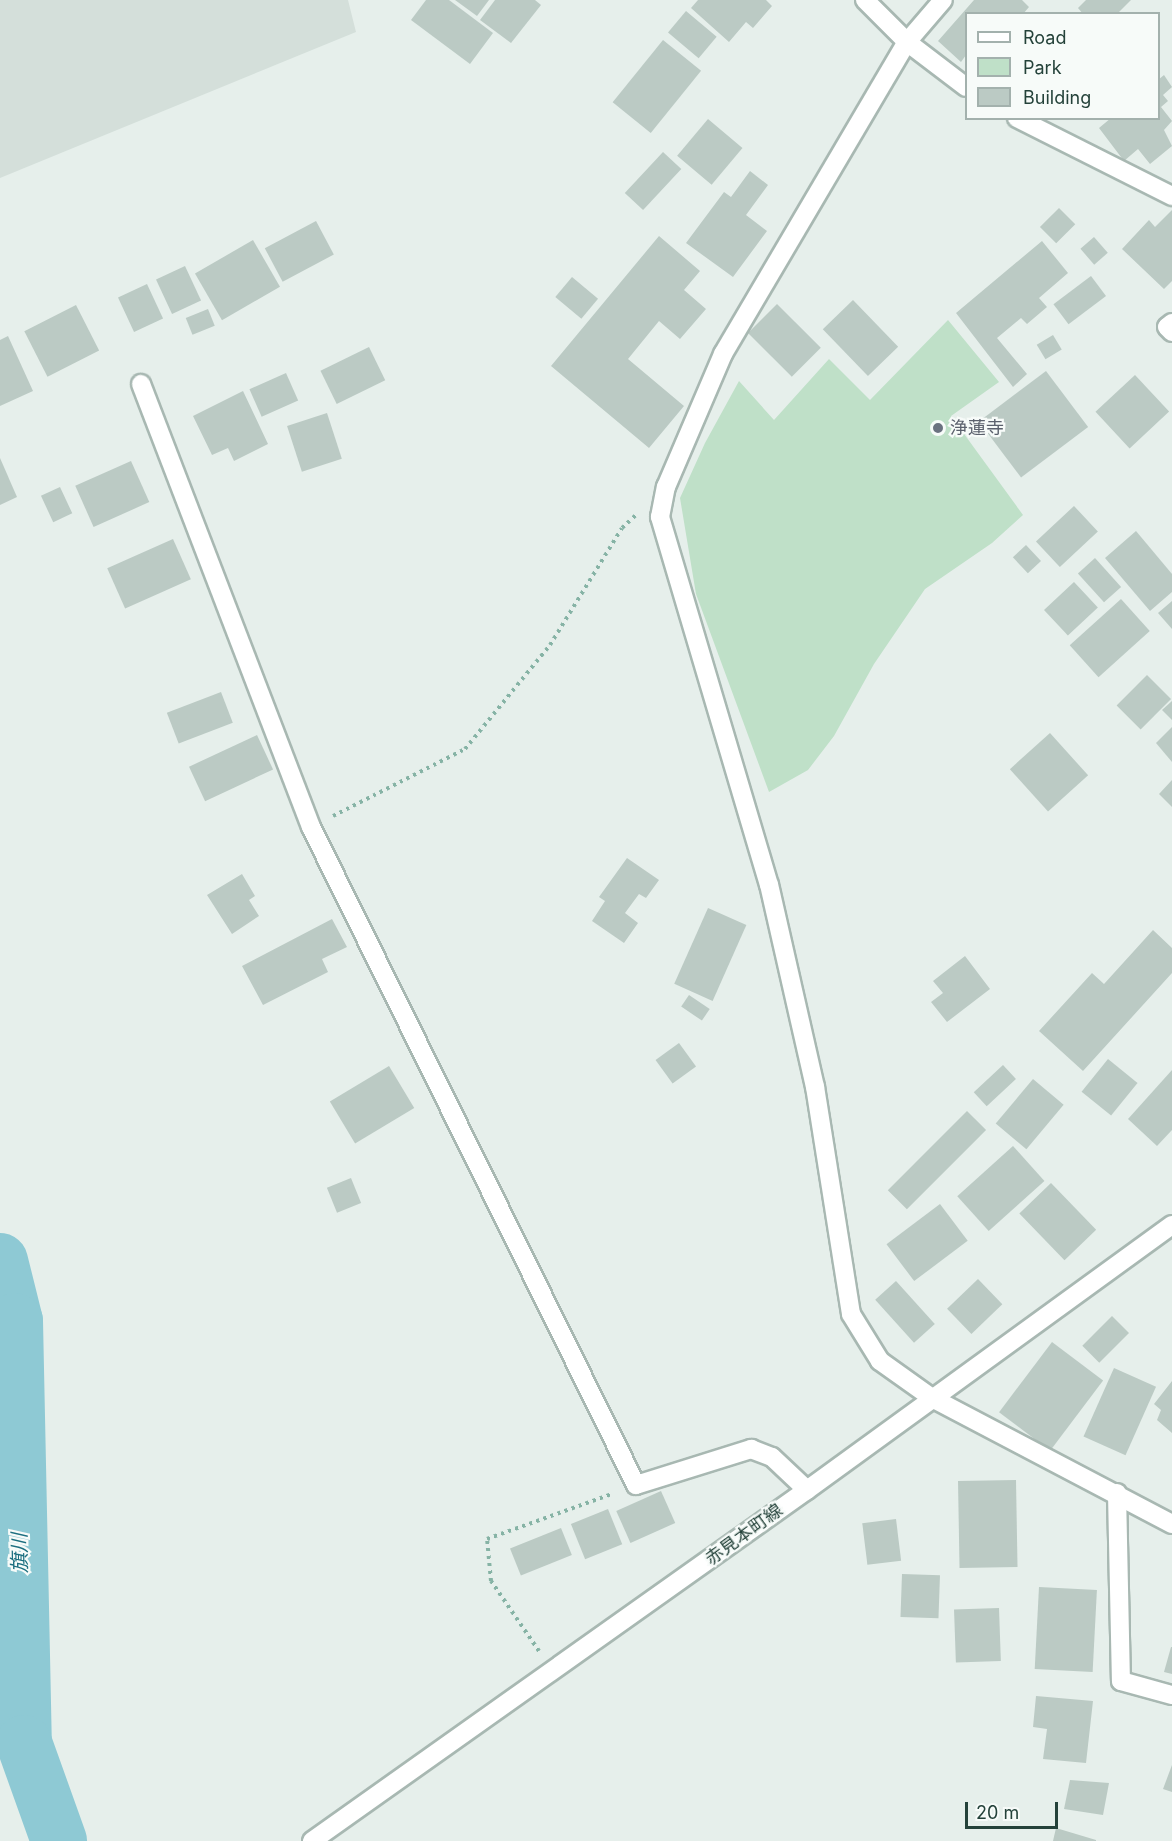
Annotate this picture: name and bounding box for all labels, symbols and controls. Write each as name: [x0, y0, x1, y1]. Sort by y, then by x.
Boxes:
legend: [965, 12, 1160, 120]
text: Road: [1023, 27, 1066, 48]
text: Park: [1023, 57, 1062, 78]
text: Building: [1023, 87, 1091, 108]
place label: 浄蓮寺: [950, 417, 1004, 439]
marker: 浄蓮寺: [931, 421, 945, 435]
street label: 赤見本町線: [701, 1500, 787, 1570]
water label: 旗川: [8, 1533, 32, 1573]
scale bar: [968, 1790, 1061, 1828]
text: 20 m: [976, 1802, 1019, 1823]

